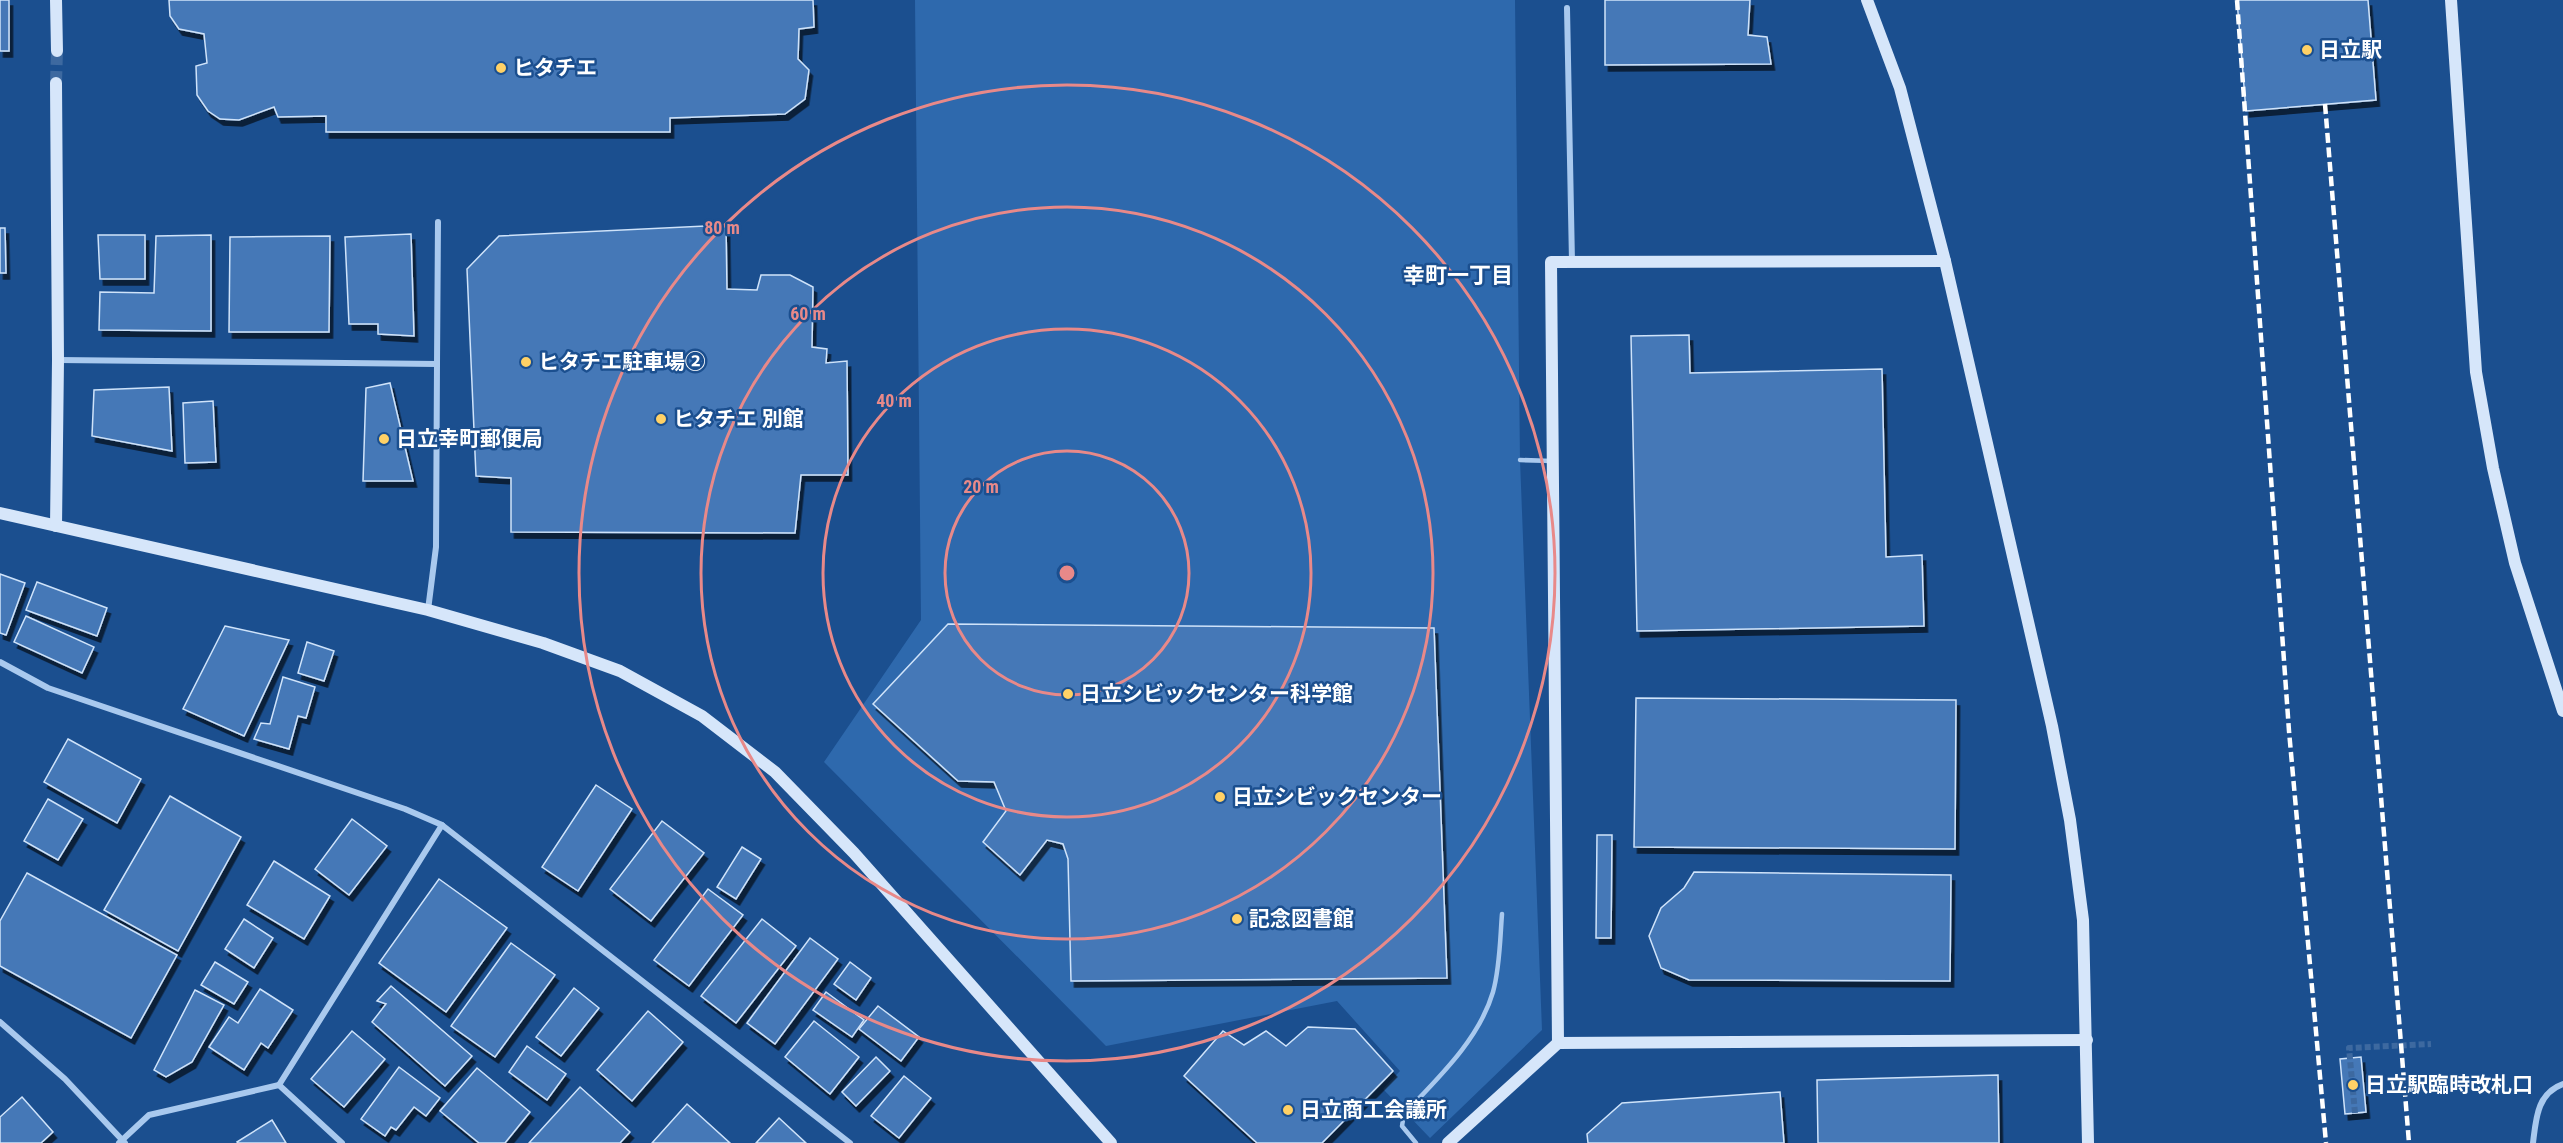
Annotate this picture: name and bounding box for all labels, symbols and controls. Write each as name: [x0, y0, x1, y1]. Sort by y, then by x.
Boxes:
place label: 日立駅: [2319, 38, 2382, 62]
marker: 日立駅: [2300, 43, 2314, 57]
place label: ヒタチエ: [513, 56, 597, 80]
marker: ヒタチエ: [494, 61, 508, 75]
text: 80 m: [704, 217, 740, 238]
district label: 幸町一丁目: [1403, 263, 1513, 288]
text: 60 m: [790, 303, 826, 324]
place label: ヒタチエ駐車場②: [538, 350, 706, 374]
marker: ヒタチエ駐車場②: [519, 355, 533, 369]
text: 40 m: [876, 390, 912, 411]
place label: ヒタチエ 別館: [673, 407, 804, 431]
marker: ヒタチエ 別館: [654, 412, 668, 426]
place label: 日立幸町郵便局: [396, 427, 543, 451]
marker: 日立幸町郵便局: [377, 432, 391, 446]
text: 20 m: [963, 476, 999, 497]
centre of rings: [1057, 563, 1077, 583]
place label: 日立シビックセンター科学館: [1080, 682, 1353, 706]
marker: 日立シビックセンター科学館: [1061, 687, 1075, 701]
place label: 日立シビックセンター: [1232, 785, 1442, 809]
marker: 日立シビックセンター: [1213, 790, 1227, 804]
place label: 記念図書館: [1249, 907, 1354, 931]
marker: 記念図書館: [1230, 912, 1244, 926]
place label: 日立駅臨時改札口: [2365, 1073, 2533, 1097]
marker: 日立駅臨時改札口: [2346, 1078, 2360, 1092]
place label: 日立商工会議所: [1300, 1098, 1447, 1122]
marker: 日立商工会議所: [1281, 1103, 1295, 1117]

